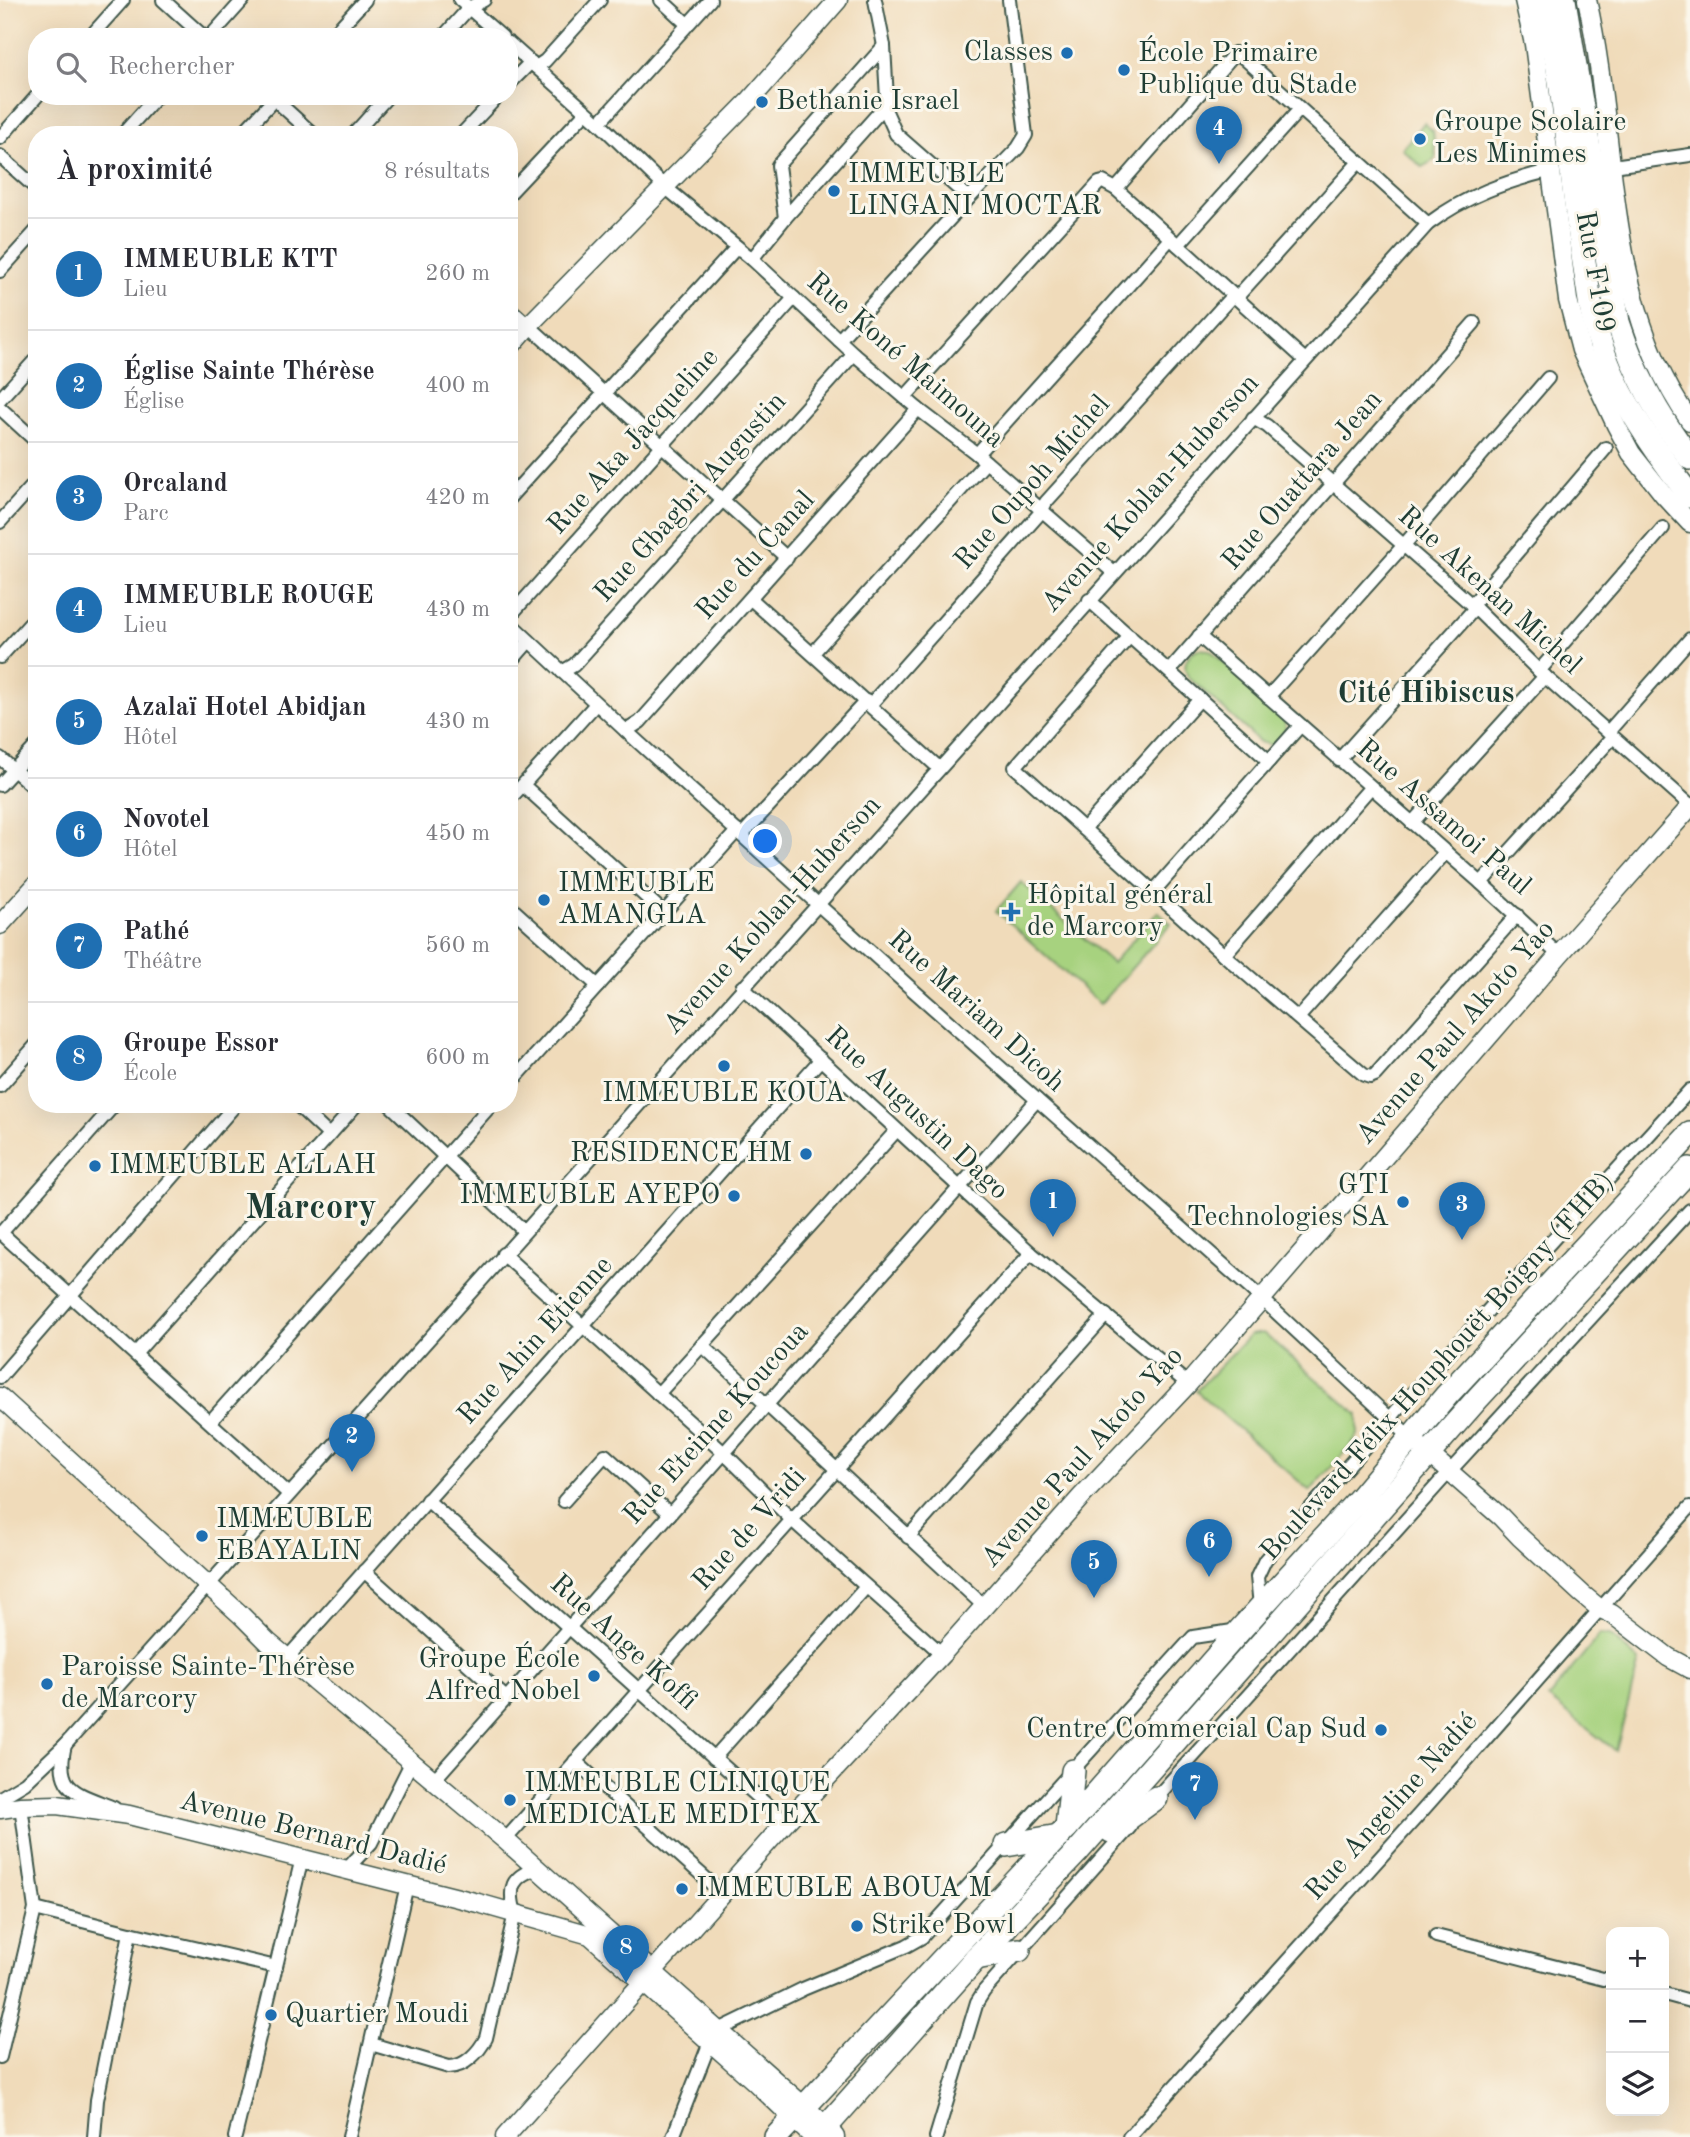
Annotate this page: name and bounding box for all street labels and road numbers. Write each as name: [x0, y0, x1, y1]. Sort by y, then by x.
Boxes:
street label: Rue F109: [1570, 209, 1618, 335]
street label: Rue Koné Maimouna: [801, 268, 1009, 454]
street label: Rue Aka Jacqueline: [543, 344, 725, 540]
street label: Avenue Koblan-Huberson: [1037, 369, 1265, 619]
street label: Rue Ouattara Jean: [1218, 386, 1388, 576]
street label: Rue Gbagbri Augustin: [590, 388, 792, 608]
street label: Rue Oupoh Michel: [950, 391, 1116, 575]
street label: Rue du Canal: [691, 486, 821, 626]
street label: Rue Akenan Michel: [1392, 502, 1586, 680]
street label: Rue Assamoi Paul: [1350, 735, 1536, 901]
street label: Avenue Koblan-Huberson: [659, 791, 887, 1041]
street label: Avenue Paul Akoto Yao: [1351, 916, 1561, 1150]
street label: Rue Mariam Dicoh: [882, 926, 1070, 1098]
street label: Rue Augustin Dago: [819, 1022, 1013, 1206]
street label: Boulevard Félix Houphouët Boigny (FHB): [1256, 1167, 1620, 1567]
street label: Rue Ahin Etienne: [453, 1252, 619, 1430]
street label: Rue Eteinne Koucoua: [619, 1317, 815, 1530]
street label: Avenue Paul Akoto Yao: [977, 1342, 1189, 1574]
street label: Rue de Vridi: [688, 1463, 812, 1597]
street label: Rue Ange Koffi: [544, 1570, 702, 1716]
street label: Rue Angeline Nadié: [1301, 1708, 1483, 1906]
street label: Avenue Bernard Dadié: [177, 1787, 449, 1881]

